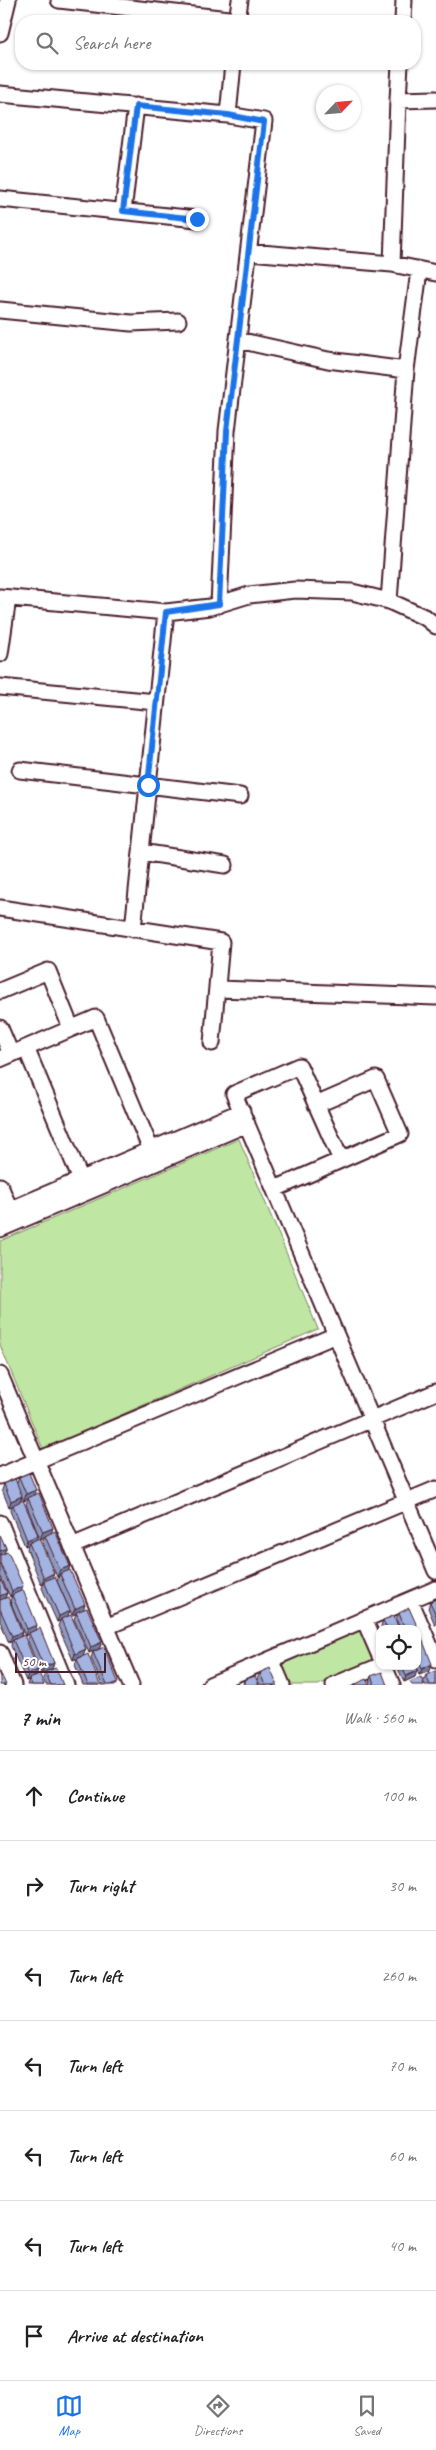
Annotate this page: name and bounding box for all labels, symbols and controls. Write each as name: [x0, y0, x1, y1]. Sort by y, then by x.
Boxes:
search box: [15, 15, 421, 70]
icon: search: [33, 29, 61, 57]
text: Search here: [73, 31, 150, 55]
north arrow: [316, 85, 361, 130]
route end: [186, 208, 209, 231]
route start: [137, 774, 160, 797]
map controls: [376, 1625, 421, 1670]
button: locate: [376, 1625, 421, 1670]
scale bar: [15, 1650, 106, 1673]
text: 50 m: [22, 1653, 46, 1670]
text: 7 min: [20, 1705, 60, 1731]
text: Walk · 560 m: [344, 1708, 416, 1728]
icon: ahead: [20, 1782, 48, 1810]
text: Continue: [67, 1784, 124, 1808]
text: 100 m: [382, 1786, 416, 1806]
icon: right: [20, 1872, 48, 1900]
text: Turn right: [67, 1874, 134, 1898]
text: 30 m: [389, 1876, 416, 1896]
icon: left: [20, 1962, 48, 1990]
text: Turn left: [67, 1964, 122, 1988]
text: 260 m: [382, 1966, 416, 1986]
icon: left: [20, 2052, 48, 2080]
text: Turn left: [67, 2054, 122, 2078]
text: 70 m: [389, 2056, 416, 2076]
icon: left: [20, 2142, 48, 2170]
text: Turn left: [67, 2144, 122, 2168]
text: 60 m: [389, 2146, 416, 2166]
icon: left: [20, 2232, 48, 2260]
text: Turn left: [67, 2234, 122, 2258]
text: 40 m: [389, 2236, 416, 2256]
icon: arrive: [20, 2322, 48, 2350]
text: Arrive at destination: [67, 2324, 203, 2348]
tab: Map: [55, 2392, 83, 2439]
tab: Directions: [194, 2392, 242, 2439]
tab: Saved: [353, 2392, 381, 2439]

